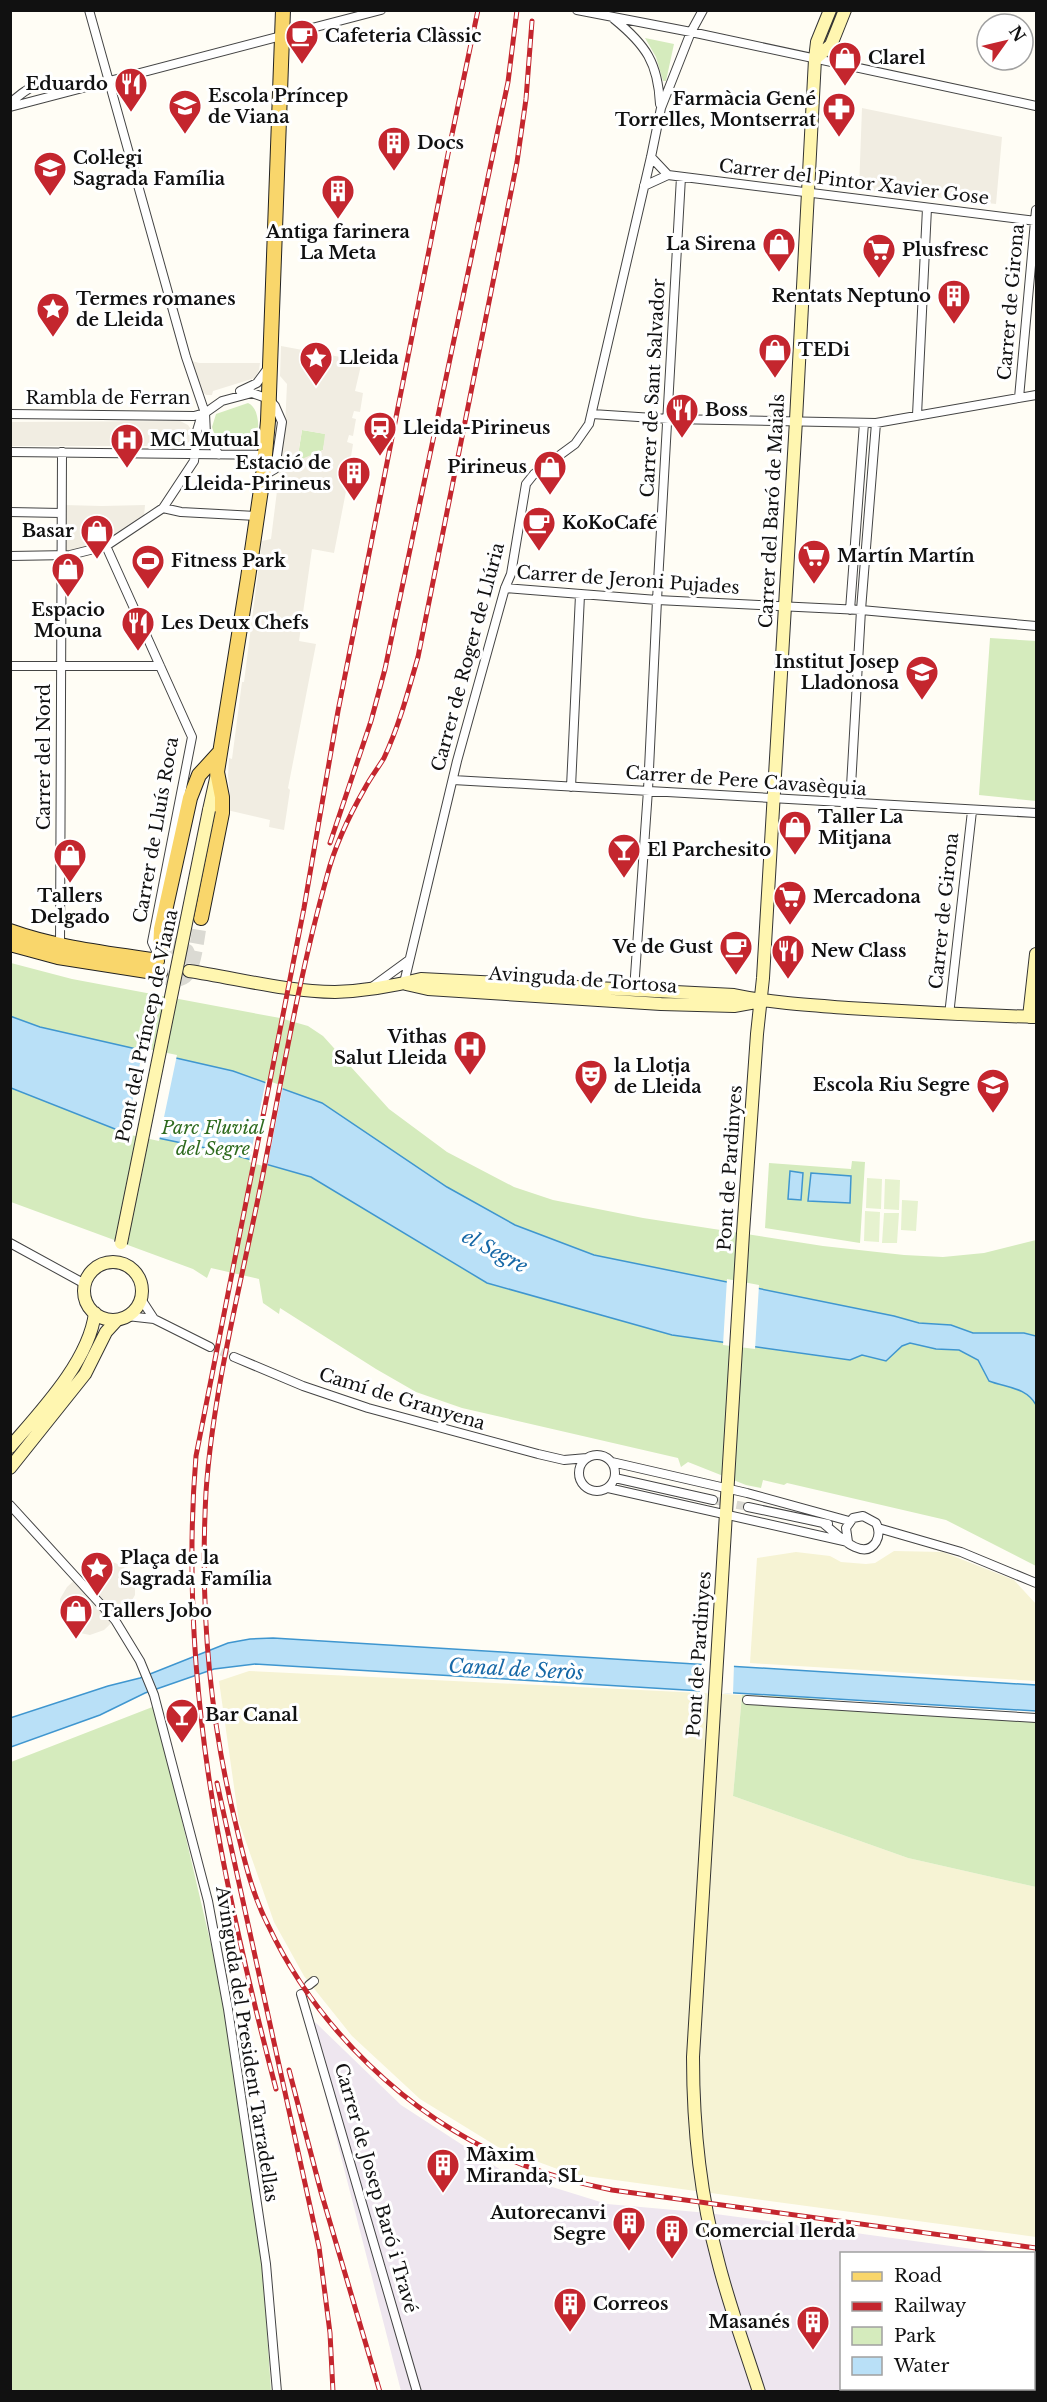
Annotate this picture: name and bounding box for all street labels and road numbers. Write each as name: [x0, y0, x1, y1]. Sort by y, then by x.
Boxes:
street label: Carrer del Pintor Xavier Gose: [718, 155, 990, 209]
street label: Carrer de Girona: [993, 223, 1029, 381]
street label: Carrer de Sant Salvador: [636, 278, 670, 498]
street label: Rambla de Ferran: [26, 387, 190, 409]
street label: Carrer del Baró de Maials: [755, 393, 789, 629]
street label: Carrer de Roger de Llúria: [427, 540, 509, 774]
street label: Carrer de Jeroni Pujades: [516, 561, 740, 599]
street label: Carrer del Nord: [33, 684, 55, 830]
street label: Carrer de Lluís Roca: [129, 735, 183, 925]
street label: Carrer de Pere Cavasèquia: [625, 762, 867, 800]
street label: Carrer de Girona: [925, 832, 963, 990]
street label: Pont del Príncep de Viana: [112, 907, 182, 1145]
street label: Avinguda de Tortosa: [487, 962, 678, 998]
street label: Pont de Pardinyes: [713, 1084, 747, 1252]
street label: Camí de Granyena: [316, 1363, 488, 1435]
street label: Pont de Pardinyes: [682, 1570, 716, 1738]
street label: Avinguda del President Tarradellas: [211, 1884, 283, 2203]
street label: Carrer de Josep Baró i Travé: [330, 2060, 422, 2316]

